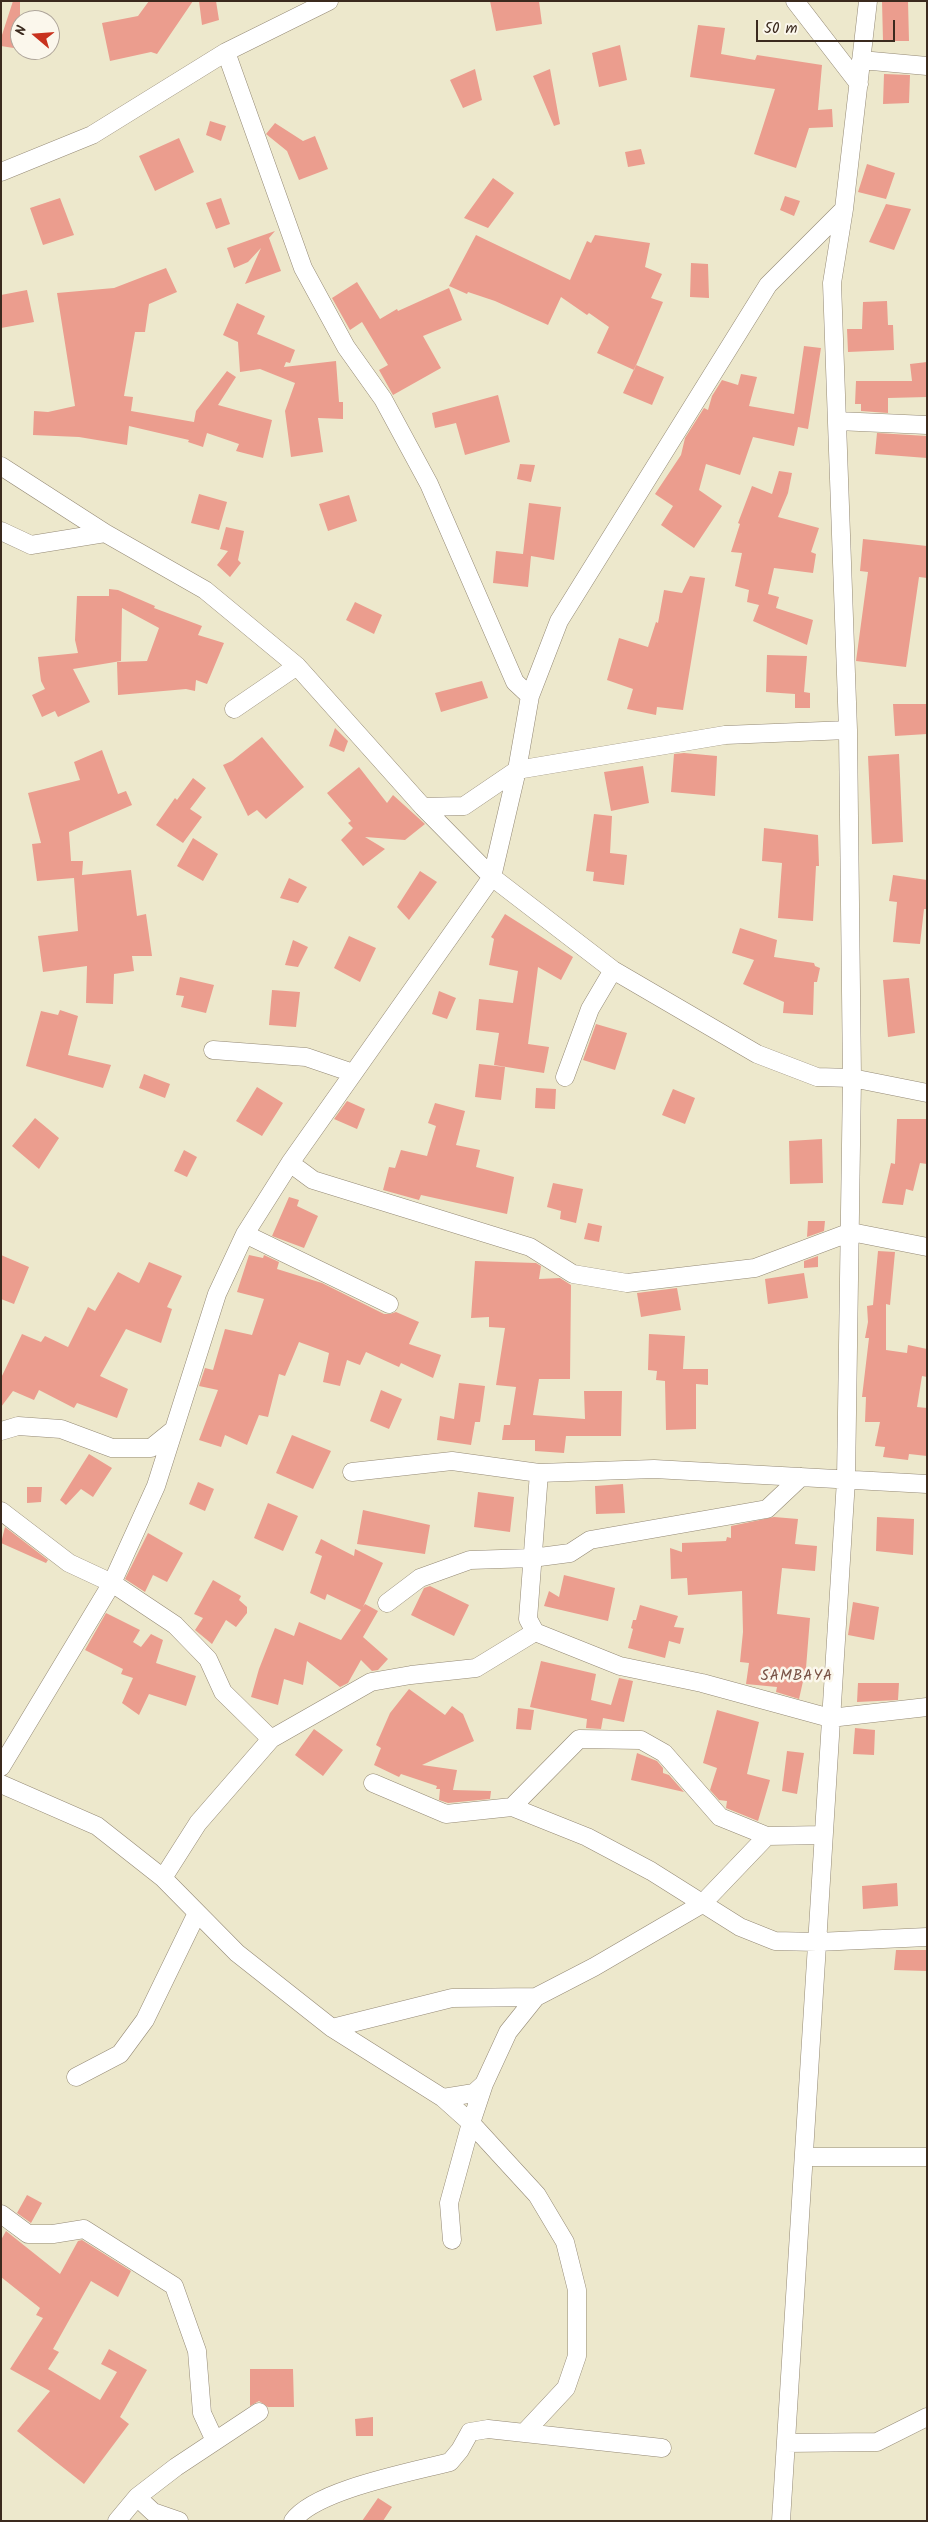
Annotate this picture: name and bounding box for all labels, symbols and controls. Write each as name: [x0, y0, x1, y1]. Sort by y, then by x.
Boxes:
north arrow: [10, 10, 60, 60]
scale bar: [758, 10, 897, 42]
text: 50 m: [764, 17, 798, 41]
text: N: [10, 23, 34, 38]
district label: SAMBAYA: [760, 1668, 834, 1686]

